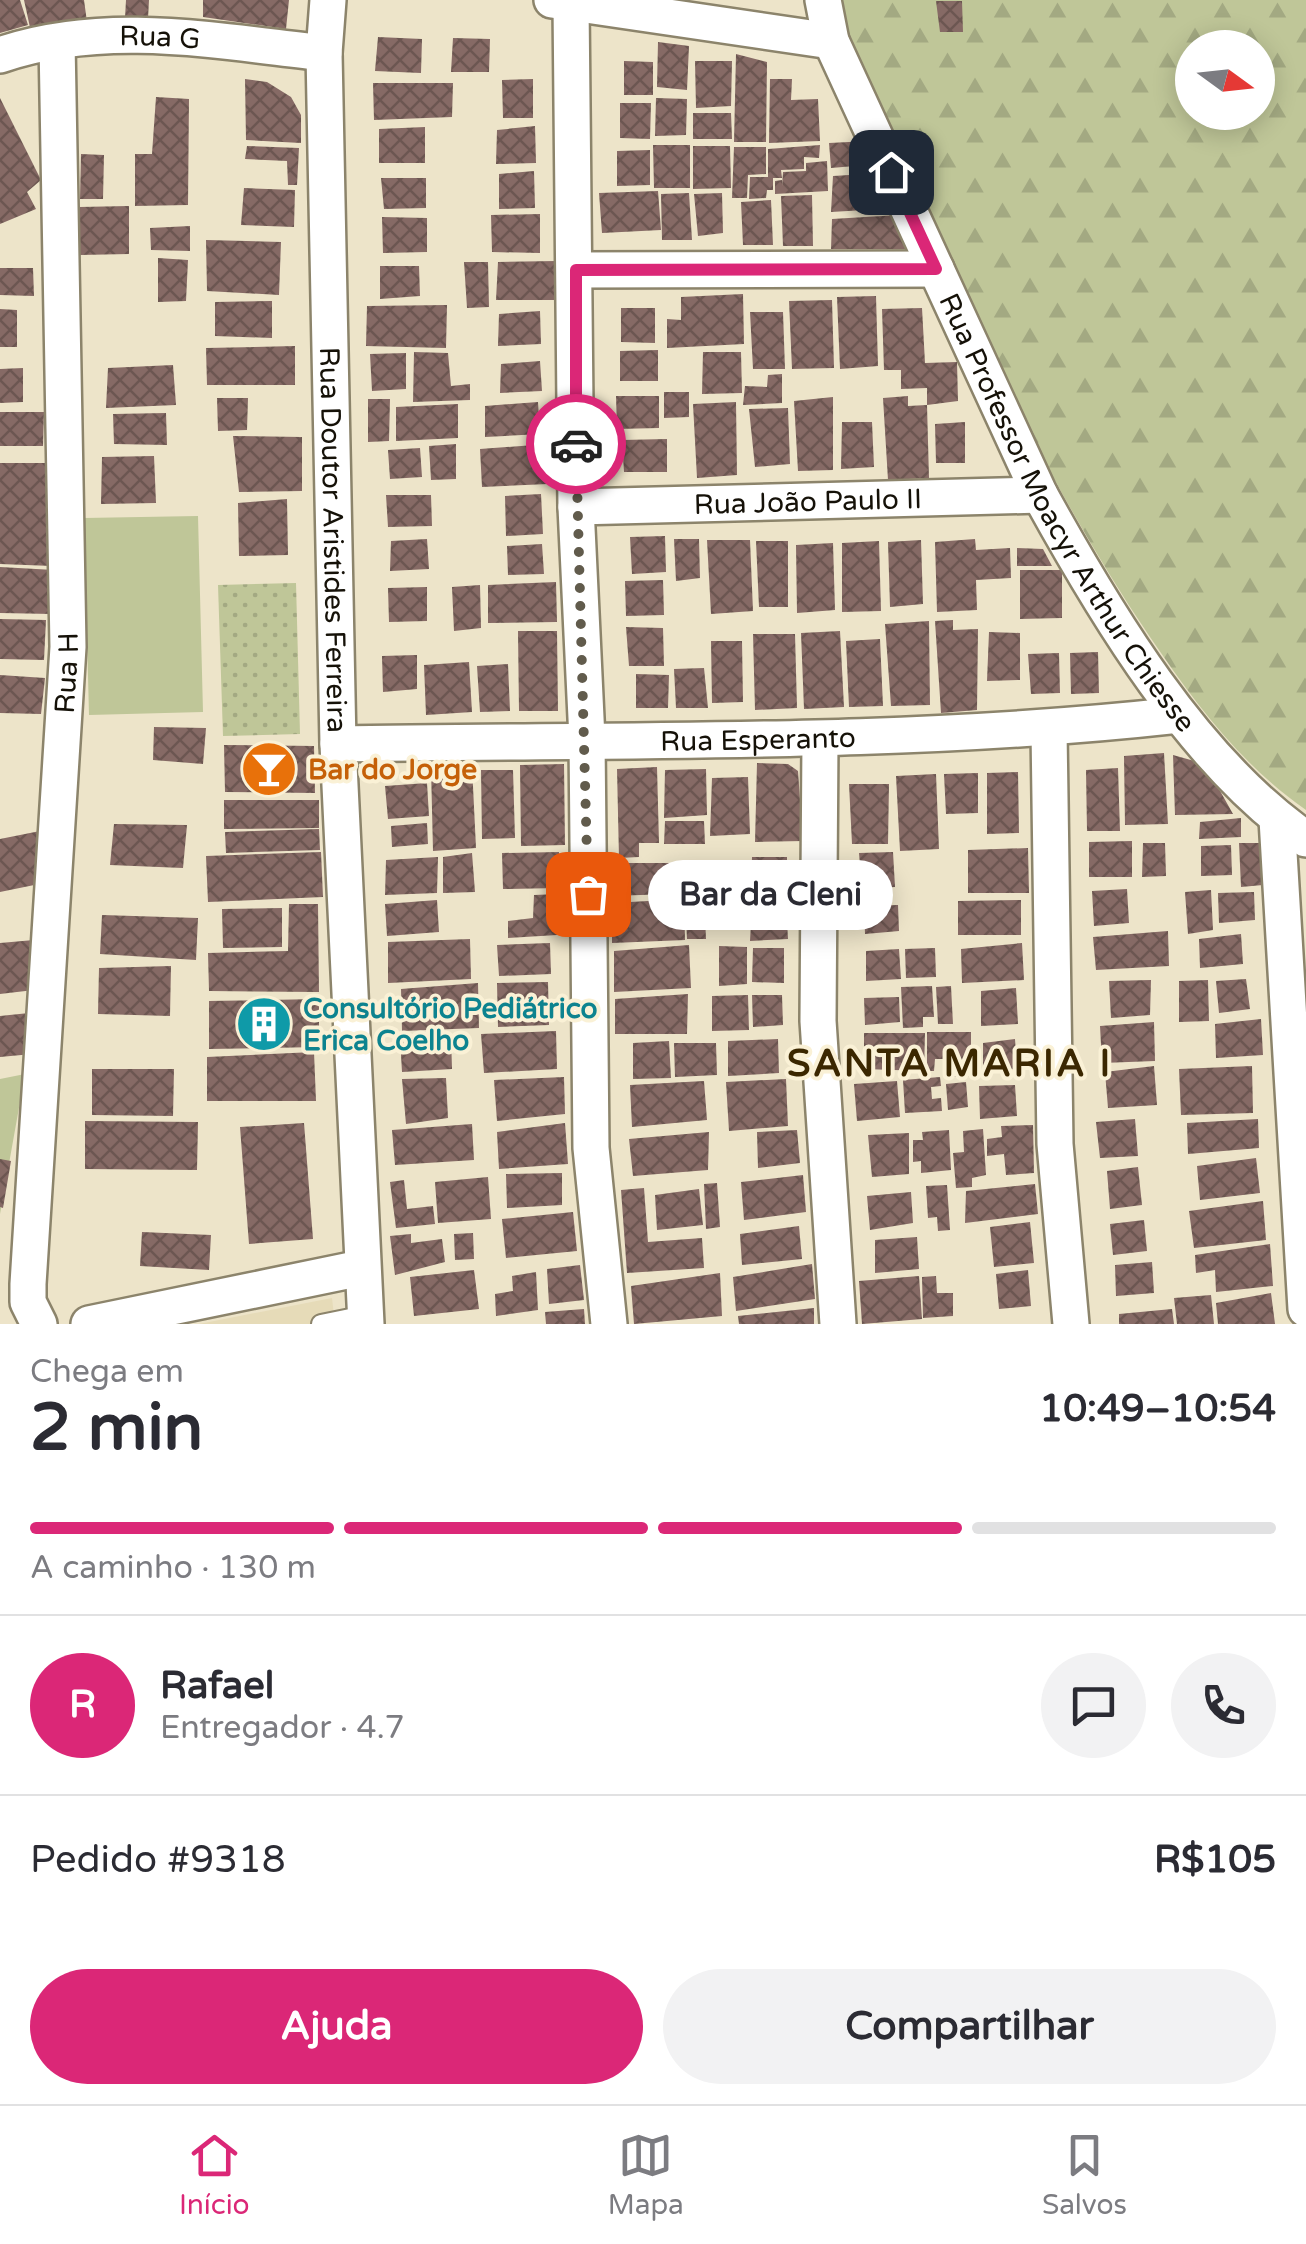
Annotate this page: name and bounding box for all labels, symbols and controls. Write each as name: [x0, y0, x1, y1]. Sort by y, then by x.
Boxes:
street label: Rua G: [119, 19, 202, 57]
north arrow: [1175, 30, 1275, 130]
map controls: [1175, 30, 1275, 130]
pin: [849, 130, 934, 215]
icon: home: [864, 145, 919, 200]
street label: Rua Professor Moacyr Arthur Chiesse: [932, 288, 1202, 739]
street label: Rua Doutor Aristides Ferreira: [312, 346, 354, 733]
courier: [526, 394, 626, 494]
icon: car: [549, 417, 604, 472]
street label: Rua João Paulo II: [693, 482, 922, 522]
street label: Rua H: [48, 632, 86, 714]
street label: Rua Esperanto: [660, 721, 856, 759]
bar icon: Bar do Jorge: [239, 739, 299, 799]
place label: Bar do Jorge: [308, 753, 477, 787]
pin: [546, 852, 631, 937]
callout: Bar da Cleni: [648, 859, 893, 929]
icon: bag: [561, 867, 616, 922]
text: Bar da Cleni: [679, 876, 862, 914]
place label: Consultório Pediátrico Erica Coelho: [303, 992, 598, 1058]
building icon: Consultório Pediátrico Erica Coelho: [234, 994, 294, 1054]
district label: SANTA MARIA I: [787, 1041, 1113, 1087]
text: Chega em: [30, 1353, 184, 1391]
text: 10:49–10:54: [1039, 1386, 1276, 1432]
text: 2 min: [30, 1389, 203, 1468]
text: A caminho · 130 m: [30, 1549, 316, 1587]
button: chat: [1041, 1653, 1146, 1758]
button: phone: [1171, 1653, 1276, 1758]
text: Rafael: [160, 1663, 274, 1709]
text: R: [69, 1682, 96, 1728]
text: Entregador · 4.7: [160, 1709, 405, 1747]
text: Pedido #9318: [30, 1837, 286, 1883]
text: R$105: [1154, 1837, 1276, 1883]
button: Ajuda: [30, 1969, 643, 2084]
button: Compartilhar: [663, 1969, 1276, 2084]
tab: Início: [179, 2128, 250, 2222]
tab: Mapa: [608, 2128, 684, 2222]
tab: Salvos: [1042, 2128, 1127, 2222]

